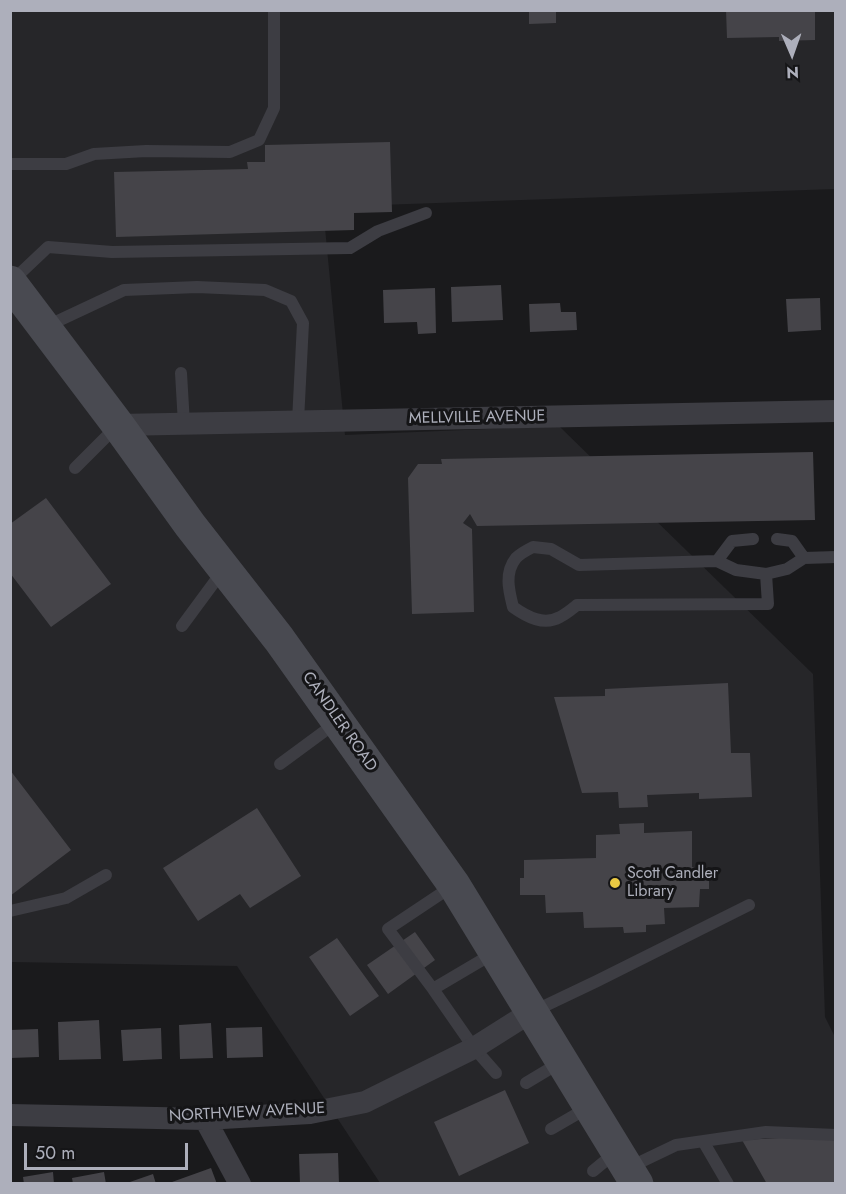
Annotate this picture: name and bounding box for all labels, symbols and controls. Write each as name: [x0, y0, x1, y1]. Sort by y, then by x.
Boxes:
north arrow: [762, 24, 822, 84]
text: N: [786, 61, 799, 84]
street label: MELLVILLE AVENUE: [409, 407, 545, 429]
street label: CANDLER ROAD: [298, 669, 380, 775]
place label: Scott Candler Library: [627, 864, 718, 902]
marker: Scott Candler Library: [608, 876, 622, 890]
street label: NORTHVIEW AVENUE: [168, 1099, 326, 1127]
scale bar: [27, 1131, 190, 1169]
text: 50 m: [35, 1140, 75, 1166]

